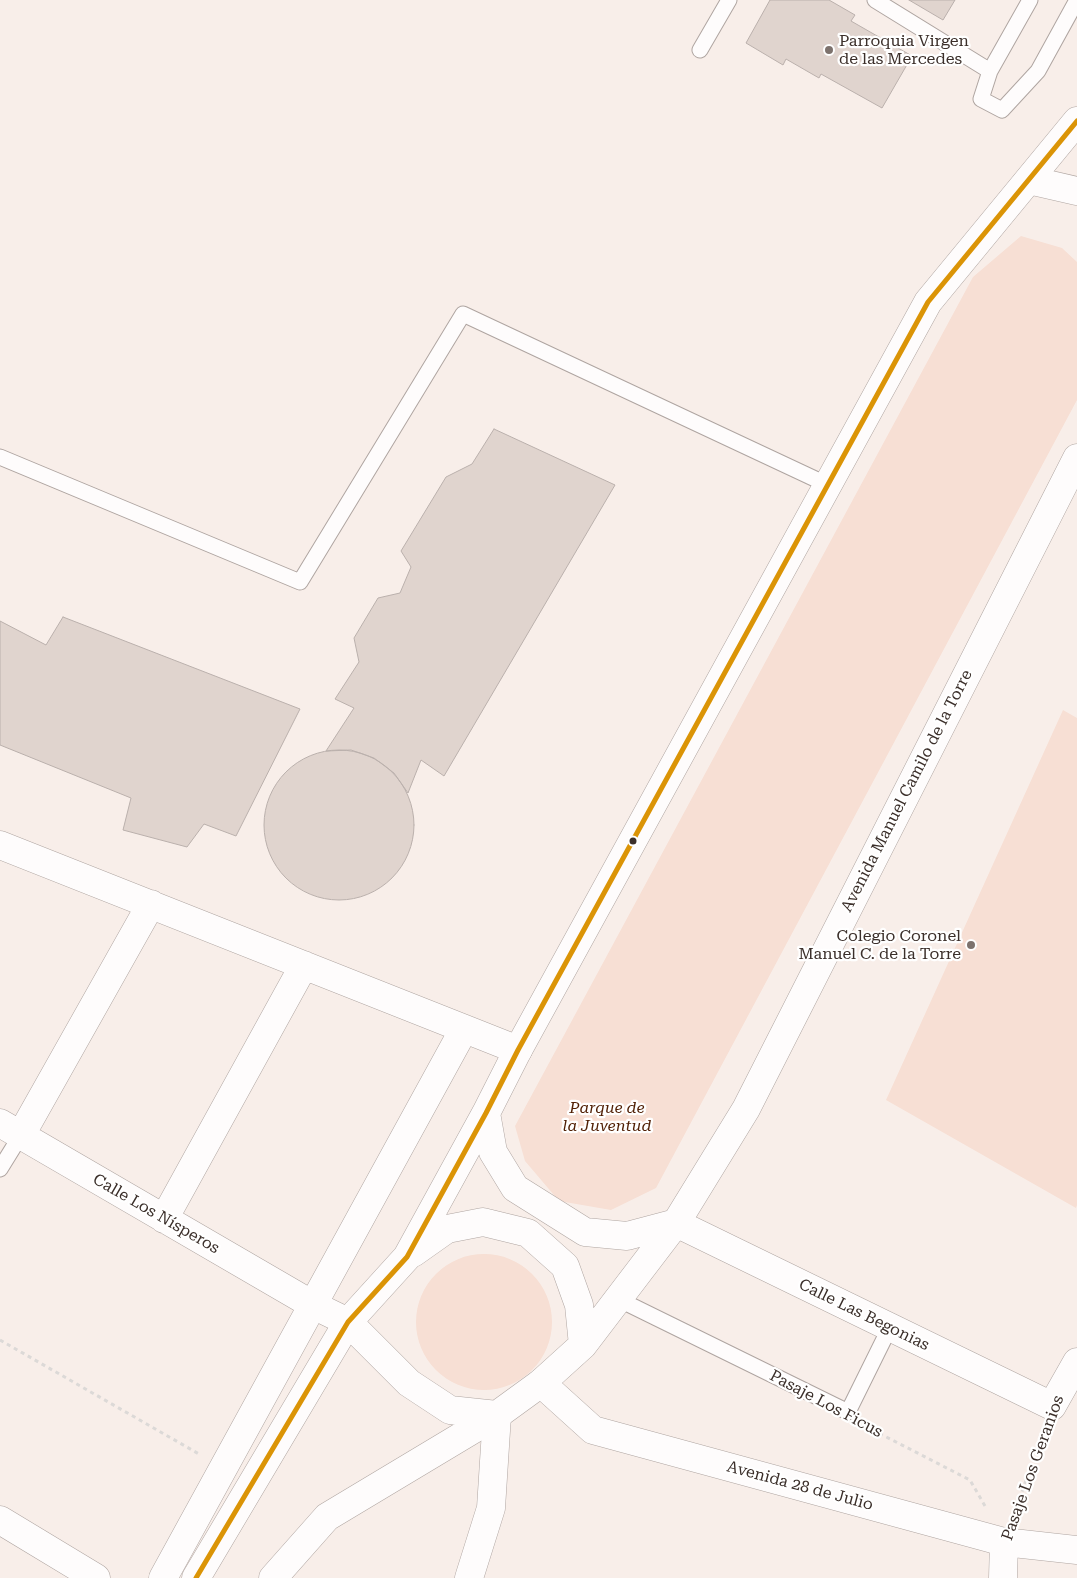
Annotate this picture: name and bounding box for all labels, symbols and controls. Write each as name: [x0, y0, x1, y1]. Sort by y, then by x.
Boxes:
place label: Parroquia Virgen de las Mercedes: [839, 31, 969, 69]
marker: Parroquia Virgen de las Mercedes: [823, 44, 835, 56]
street label: Avenida Manuel Camilo de la Torre: [837, 667, 977, 915]
unlabelled marker: [628, 836, 638, 846]
place label: Colegio Coronel Manuel C. de la Torre: [798, 926, 961, 964]
marker: Colegio Coronel Manuel C. de la Torre: [965, 939, 977, 951]
park label: Parque de la Juventud: [563, 1098, 651, 1136]
street label: Calle Los Nísperos: [89, 1170, 223, 1258]
street label: Calle Las Begonias: [796, 1275, 932, 1355]
street label: Pasaje Los Ficus: [766, 1366, 886, 1442]
street label: Pasaje Los Geranios: [998, 1393, 1068, 1543]
street label: Avenida 28 de Julio: [725, 1457, 875, 1515]

